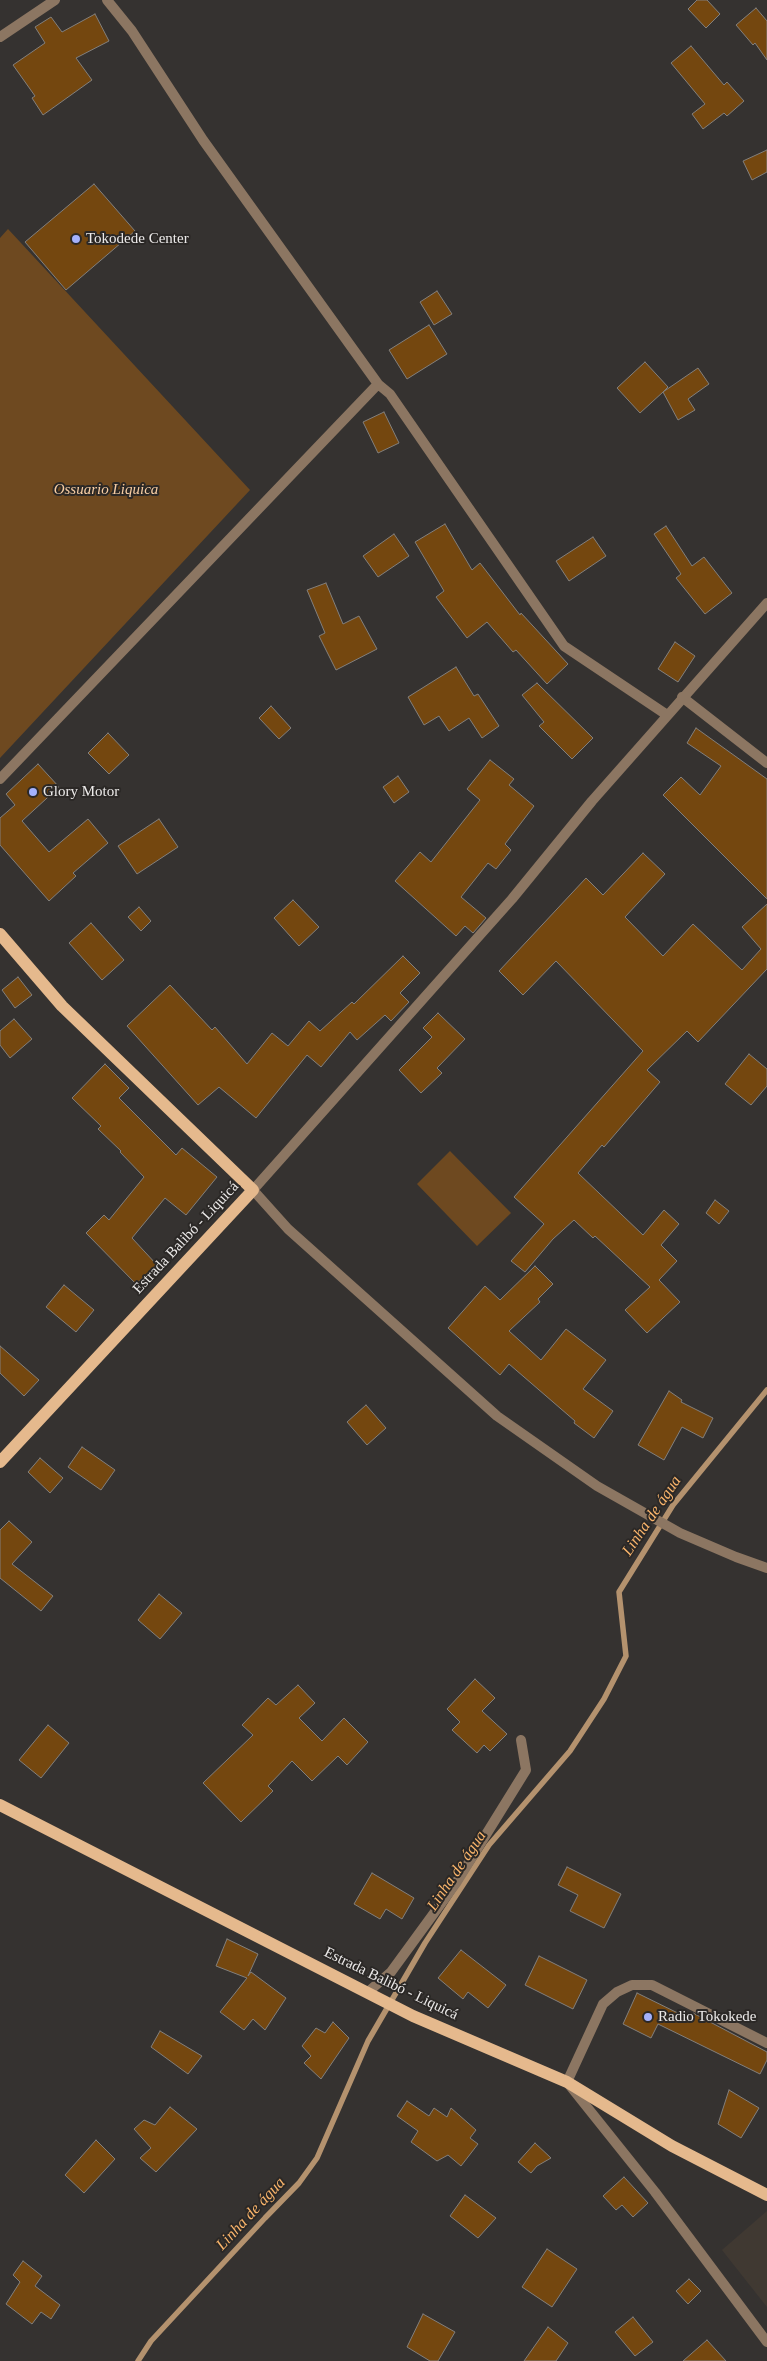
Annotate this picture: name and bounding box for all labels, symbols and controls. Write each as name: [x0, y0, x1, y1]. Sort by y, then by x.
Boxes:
place label: Tokodede Center: [86, 230, 189, 248]
marker: Tokodede Center: [70, 233, 82, 245]
park label: Ossuario Liquica: [54, 481, 158, 499]
place label: Glory Motor: [43, 783, 119, 801]
marker: Glory Motor: [27, 786, 39, 798]
street label: Estrada Balibó - Liquicá: [129, 1178, 243, 1298]
water label: Linha de água: [618, 1472, 686, 1560]
water label: Linha de água: [423, 1827, 491, 1915]
street label: Estrada Balibó - Liquicá: [321, 1944, 461, 2024]
place label: Radio Tokokede: [658, 2008, 757, 2026]
marker: Radio Tokokede: [642, 2011, 654, 2023]
water label: Linha de água: [212, 2174, 290, 2254]

